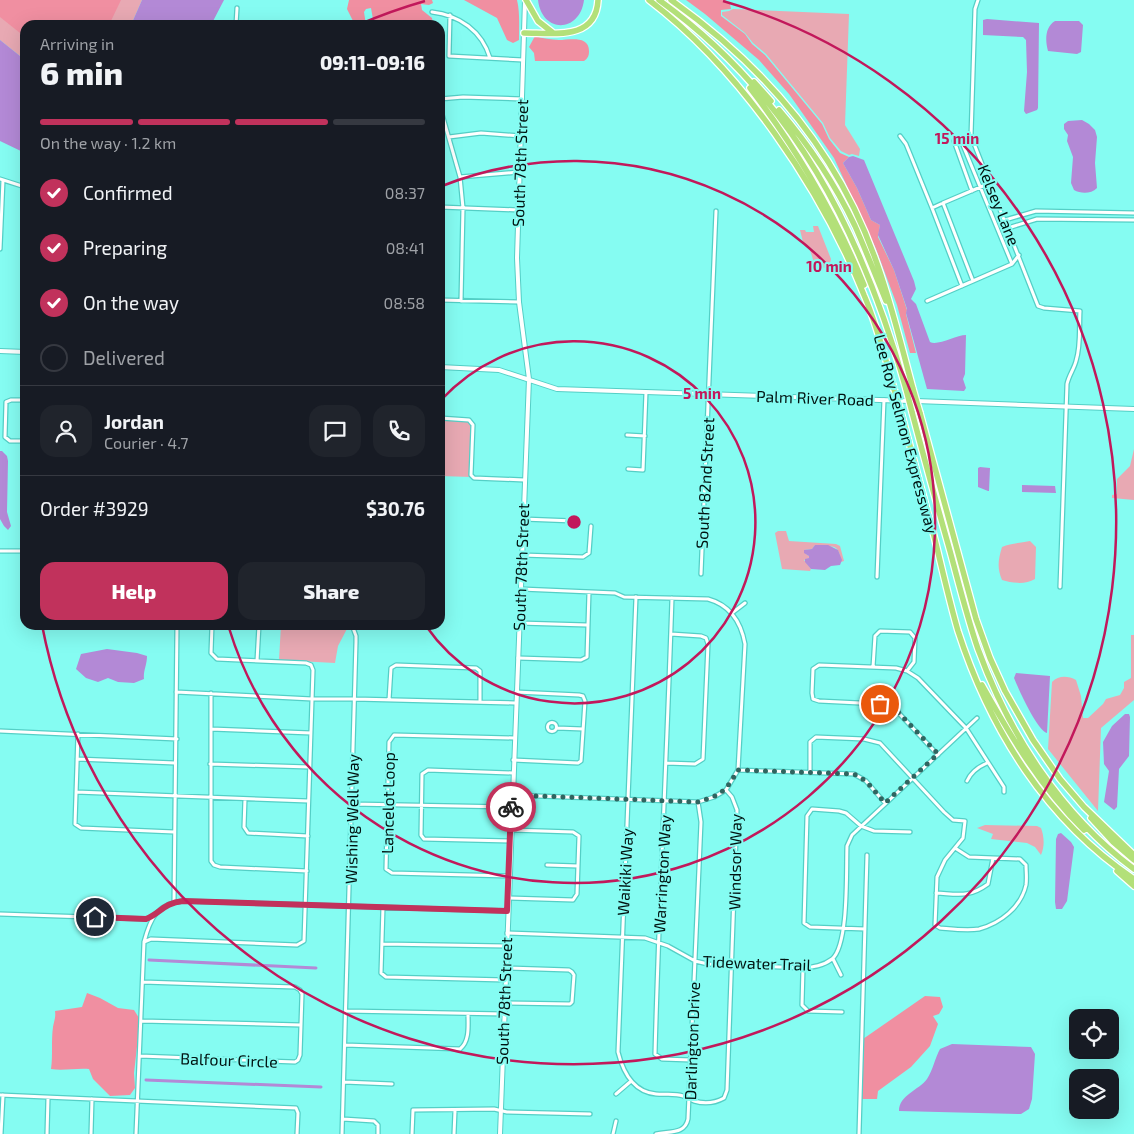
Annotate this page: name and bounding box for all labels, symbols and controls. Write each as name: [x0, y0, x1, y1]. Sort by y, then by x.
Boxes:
text: Arriving in: [40, 34, 114, 53]
text: 09:11–09:16: [320, 51, 425, 74]
text: 6 min: [40, 53, 123, 91]
street label: South 78th Street: [508, 99, 531, 227]
text: 15 min: [935, 129, 979, 147]
text: On the way · 1.2 km: [40, 133, 176, 152]
street label: Kelsey Lane: [975, 161, 1024, 248]
icon: check: [40, 179, 68, 207]
text: Confirmed: [83, 181, 173, 204]
text: 08:37: [385, 183, 425, 202]
icon: check: [40, 234, 68, 262]
text: Preparing: [83, 236, 167, 259]
text: 08:41: [386, 238, 425, 257]
text: 10 min: [806, 257, 852, 275]
icon: check: [40, 289, 68, 317]
text: On the way: [83, 291, 179, 314]
text: 08:58: [384, 293, 425, 312]
street label: Lee Roy Selmon Expressway: [871, 332, 942, 536]
text: Delivered: [83, 346, 165, 369]
text: 5 min: [683, 384, 721, 402]
street label: Palm River Road: [756, 386, 874, 409]
button: person: [40, 405, 92, 457]
button: chat: [309, 405, 361, 457]
button: phone: [373, 405, 425, 457]
text: Jordan: [104, 410, 164, 433]
street label: South 82nd Street: [692, 417, 717, 549]
text: Courier · 4.7: [104, 433, 188, 452]
text: Order #3929: [40, 497, 149, 520]
text: $30.76: [366, 497, 425, 520]
street label: South 78th Street: [509, 503, 532, 631]
centre of rings: [565, 513, 583, 531]
button: Help: [40, 562, 228, 620]
button: Share: [238, 562, 425, 620]
pin: [859, 683, 901, 725]
icon: bag: [866, 690, 894, 718]
street label: Lancelot Loop: [377, 752, 398, 854]
street label: Wishing Well Way: [341, 753, 362, 884]
courier: [486, 782, 536, 832]
icon: bike: [497, 793, 525, 821]
street label: Windsor Way: [724, 813, 745, 910]
street label: Warrington Way: [649, 814, 674, 934]
street label: Waikiki Way: [613, 827, 636, 916]
pin: [74, 896, 116, 938]
icon: home: [81, 903, 109, 931]
street label: South 78th Street: [492, 937, 515, 1065]
street label: Tidewater Trail: [702, 951, 812, 974]
street label: Darlington Drive: [680, 981, 703, 1101]
map controls: [1069, 1009, 1119, 1119]
button: locate: [1069, 1009, 1119, 1059]
street label: Balfour Circle: [180, 1048, 278, 1071]
button: layers: [1069, 1069, 1119, 1119]

